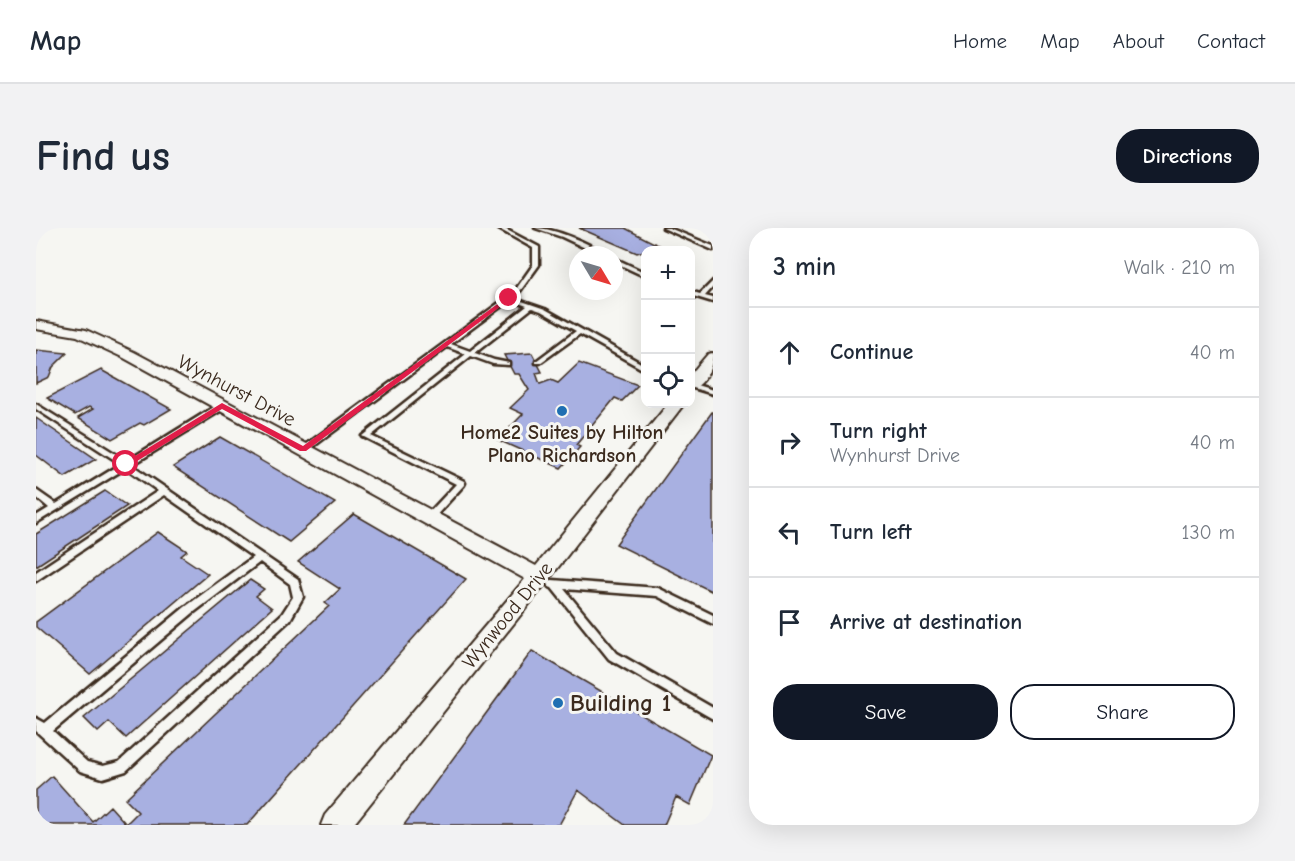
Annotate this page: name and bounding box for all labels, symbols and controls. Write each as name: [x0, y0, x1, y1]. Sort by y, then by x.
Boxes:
text: Map: [30, 25, 81, 57]
text: Home: [953, 29, 1007, 53]
text: Map: [1040, 29, 1080, 53]
text: About: [1113, 29, 1164, 53]
text: Contact: [1197, 29, 1265, 53]
button: Directions: [1116, 129, 1259, 183]
text: Find us: [36, 132, 170, 181]
north arrow: [569, 246, 623, 300]
map controls: [641, 246, 695, 408]
button: +: [641, 246, 695, 300]
text: 3 min: [773, 252, 836, 282]
text: Walk · 210 m: [1124, 256, 1235, 279]
route end: [495, 284, 521, 310]
button: −: [641, 300, 695, 354]
icon: ahead: [773, 336, 806, 369]
text: Continue: [830, 339, 913, 365]
text: 40 m: [1190, 341, 1235, 364]
street label: Wynhurst Drive: [174, 350, 300, 431]
button: locate: [641, 354, 695, 408]
marker: Home2 Suites by Hilton Plano Richardson: [555, 404, 569, 418]
text: Turn right: [830, 418, 927, 444]
place label: Home2 Suites by Hilton Plano Richardson: [461, 421, 663, 467]
icon: right: [773, 426, 806, 459]
text: 40 m: [1190, 431, 1235, 454]
text: Wynhurst Drive: [830, 444, 960, 467]
route start: [112, 450, 138, 476]
icon: left: [773, 516, 806, 549]
text: Turn left: [830, 519, 912, 545]
text: 130 m: [1182, 521, 1235, 544]
street label: Wynwood Drive: [457, 557, 557, 673]
icon: arrive: [773, 606, 806, 639]
text: Arrive at destination: [830, 609, 1022, 635]
button: Save: [773, 684, 998, 740]
button: Share: [1010, 684, 1235, 740]
place label: Building 1: [570, 689, 671, 717]
marker: Building 1: [551, 696, 565, 710]

